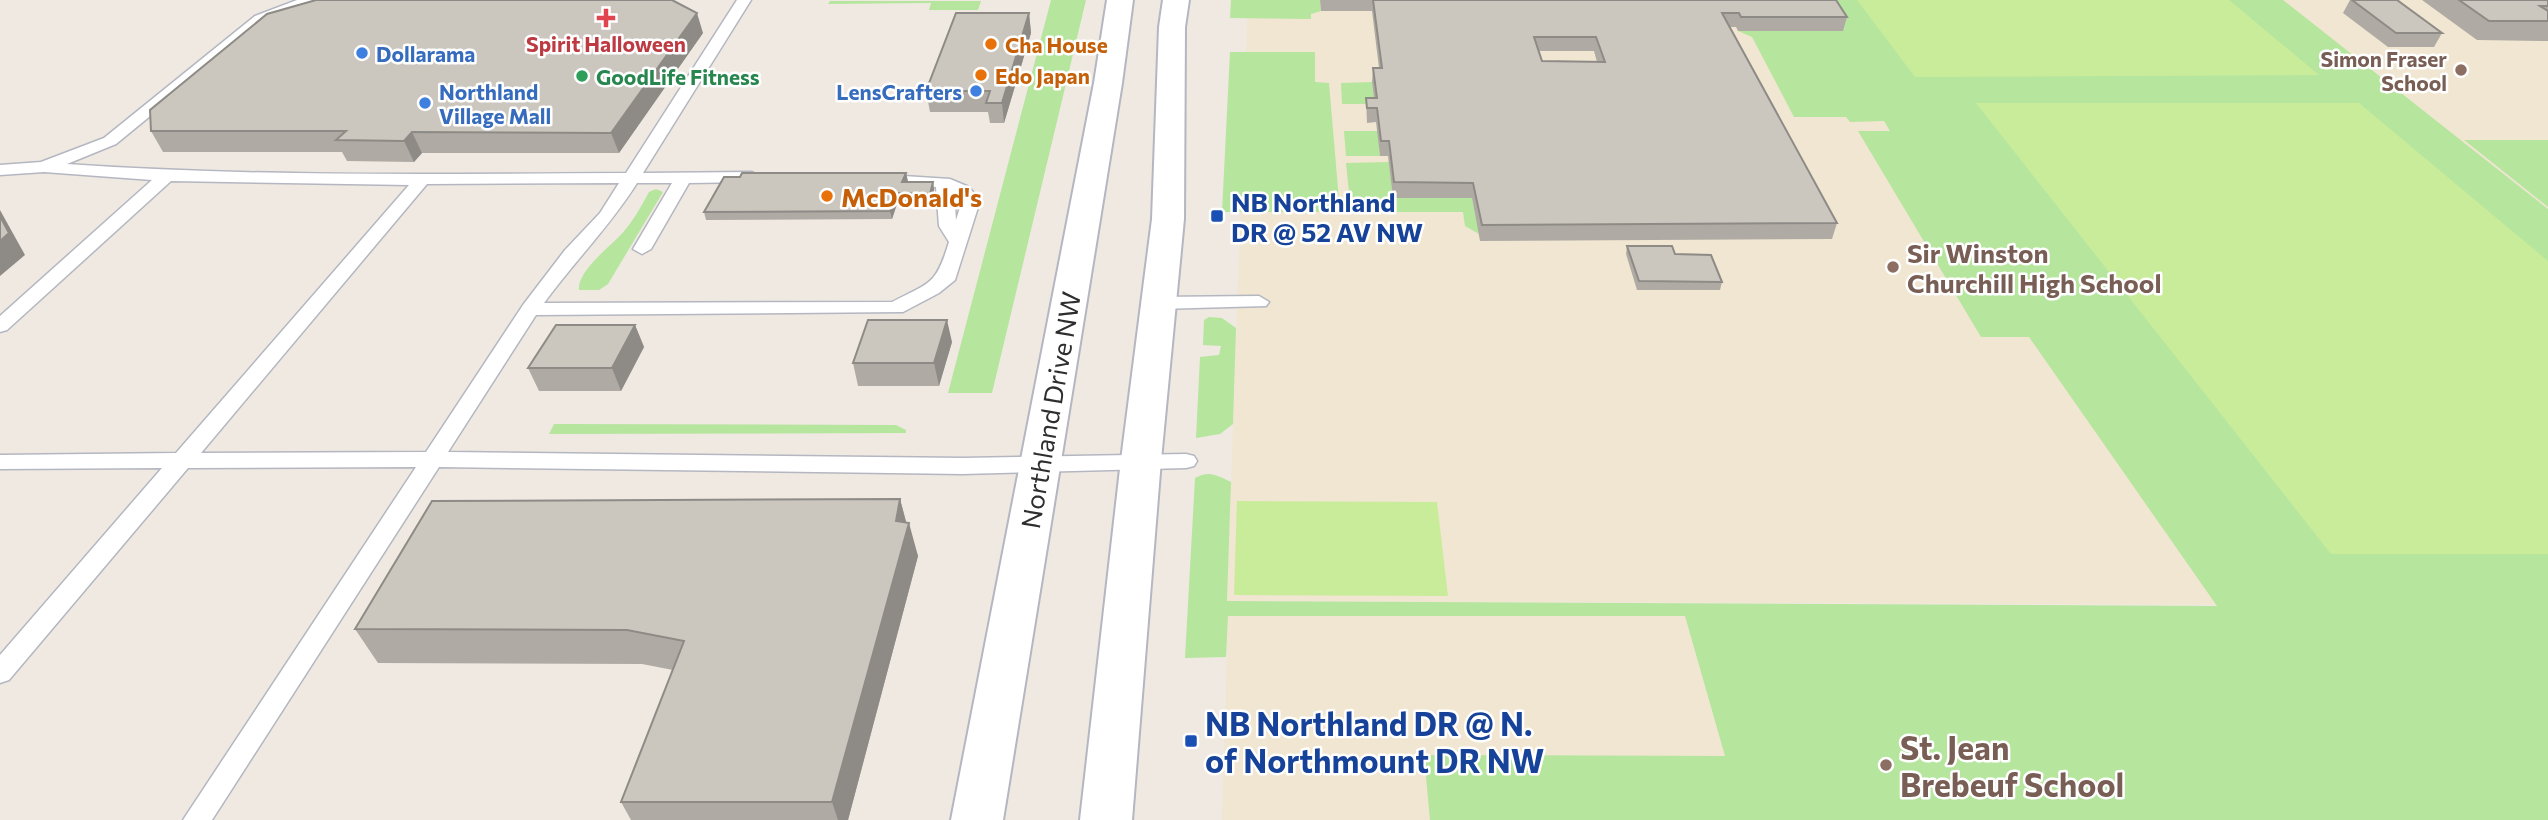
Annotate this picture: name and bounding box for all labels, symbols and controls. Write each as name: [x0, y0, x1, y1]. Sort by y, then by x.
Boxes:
marker: Spirit Halloween: [596, 8, 616, 28]
place label: Spirit Halloween: [526, 31, 686, 56]
place label: Cha House: [1005, 32, 1108, 57]
marker: Cha House: [983, 36, 999, 52]
place label: Dollarama: [376, 41, 475, 66]
marker: Dollarama: [354, 45, 370, 61]
place label: Simon Fraser School: [2321, 46, 2447, 95]
marker: Simon Fraser School: [2453, 62, 2469, 78]
place label: Edo Japan: [995, 63, 1090, 88]
place label: GoodLife Fitness: [596, 64, 760, 89]
marker: Edo Japan: [973, 67, 989, 83]
marker: GoodLife Fitness: [574, 68, 590, 84]
place label: Northland Village Mall: [439, 79, 551, 128]
place label: LensCrafters: [836, 79, 962, 104]
marker: LensCrafters: [968, 83, 984, 99]
marker: Northland Village Mall: [417, 95, 433, 111]
place label: McDonald's: [841, 181, 982, 212]
place label: NB Northland DR @ 52 AV NW: [1231, 186, 1423, 247]
marker: McDonald's: [819, 188, 835, 204]
marker: NB Northland DR @ 52 AV NW: [1209, 208, 1225, 224]
place label: Sir Winston Churchill High School: [1907, 237, 2161, 298]
marker: Sir Winston Churchill High School: [1885, 259, 1901, 275]
street label: Northland Drive NW: [1014, 289, 1086, 531]
place label: NB Northland DR @ N. of Northmount DR NW: [1205, 703, 1544, 780]
place label: St. Jean Brebeuf School: [1900, 727, 2124, 804]
marker: NB Northland DR @ N. of Northmount DR NW: [1183, 733, 1199, 749]
marker: St. Jean Brebeuf School: [1878, 757, 1894, 773]

